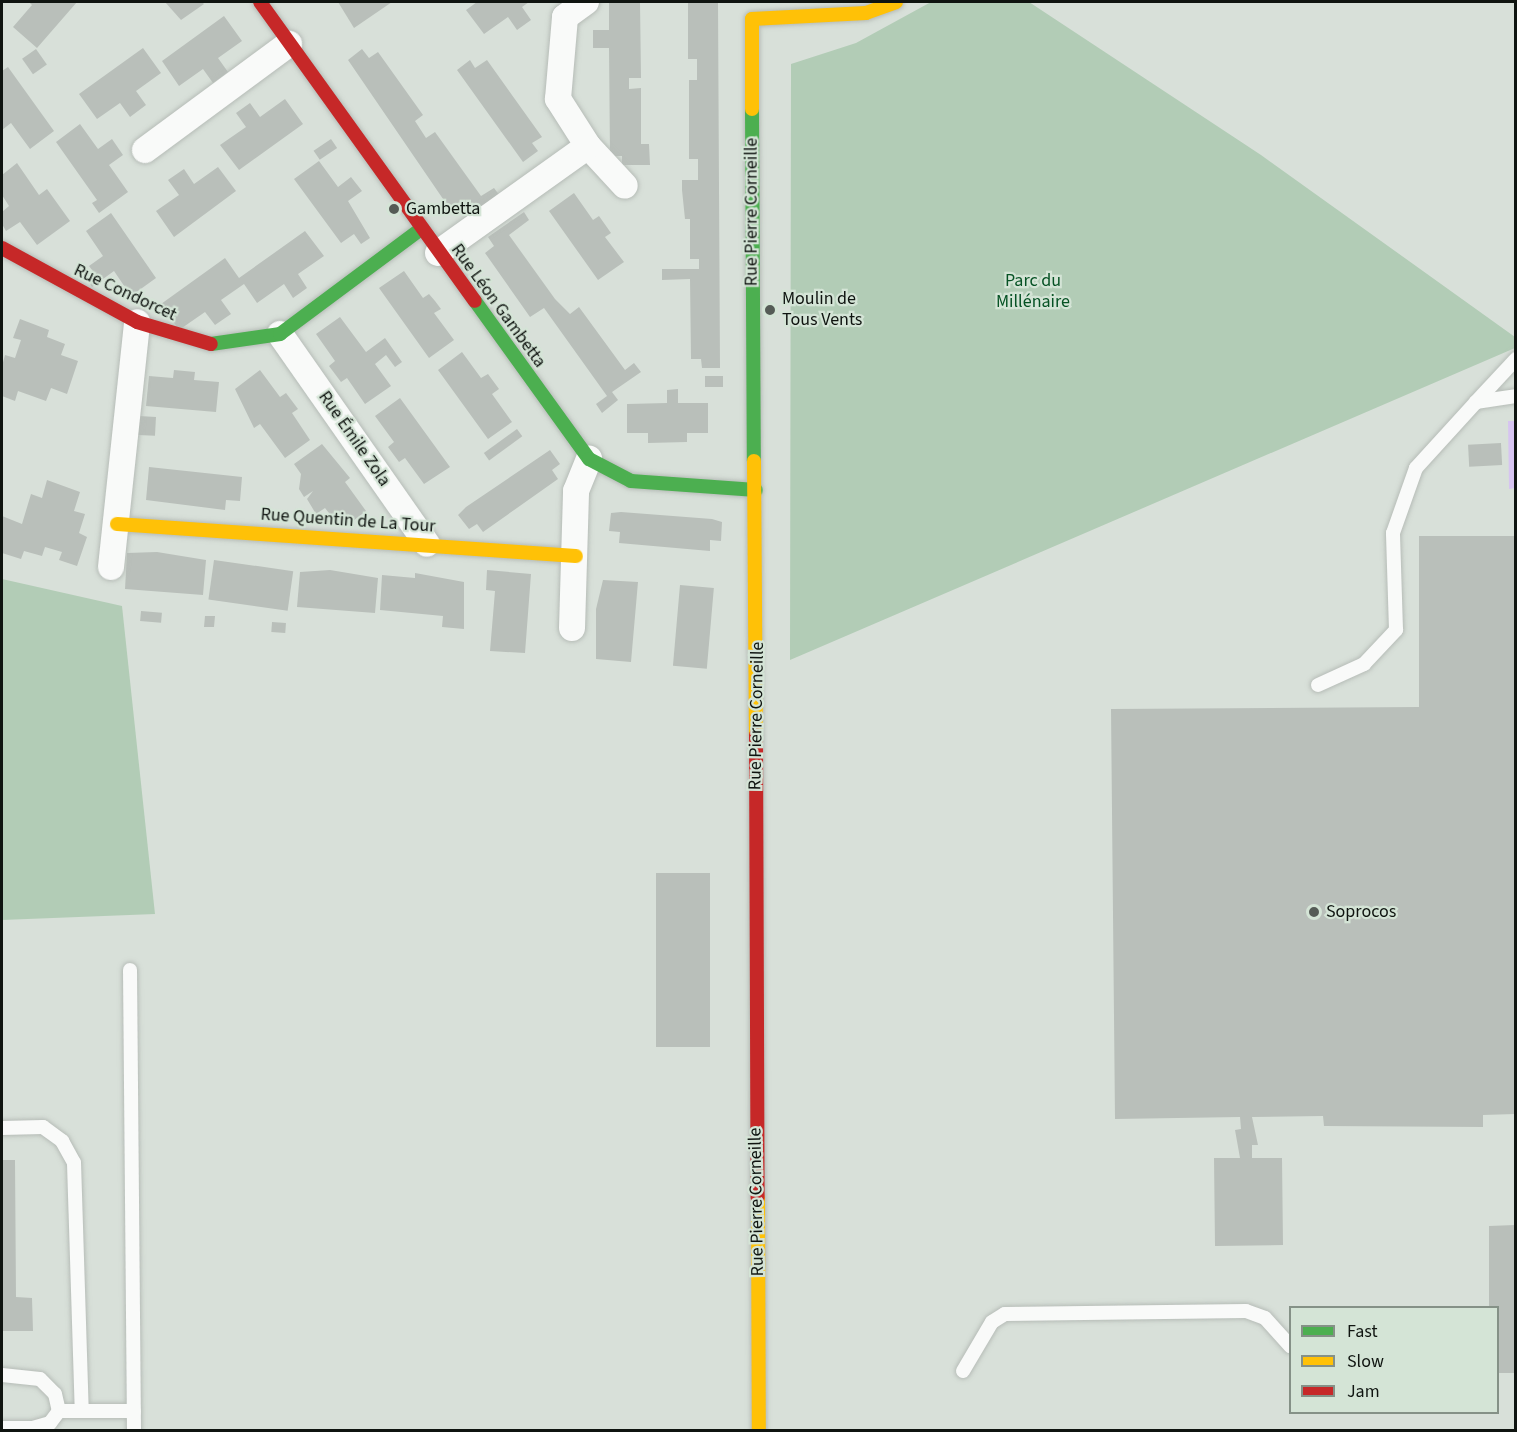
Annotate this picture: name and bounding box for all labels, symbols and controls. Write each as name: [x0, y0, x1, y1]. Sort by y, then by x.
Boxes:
street label: Rue Pierre Corneille: [741, 138, 763, 286]
place label: Gambetta: [406, 198, 480, 220]
marker: Gambetta: [387, 202, 401, 216]
street label: Rue Léon Gambetta: [446, 240, 550, 372]
street label: Rue Condorcet: [70, 260, 180, 326]
park label: Parc du Millénaire: [996, 271, 1070, 314]
place label: Moulin de Tous Vents: [782, 289, 862, 332]
marker: Moulin de Tous Vents: [763, 303, 777, 317]
street label: Rue Émile Zola: [313, 387, 395, 491]
street label: Rue Quentin de La Tour: [260, 504, 436, 538]
street label: Rue Pierre Corneille: [745, 642, 769, 790]
place label: Soprocos: [1326, 901, 1396, 923]
marker: Soprocos: [1307, 905, 1321, 919]
street label: Rue Pierre Corneille: [745, 1128, 769, 1276]
legend: [1289, 1306, 1499, 1414]
text: Fast: [1347, 1319, 1378, 1344]
text: Slow: [1347, 1349, 1384, 1374]
text: Jam: [1347, 1379, 1380, 1404]

